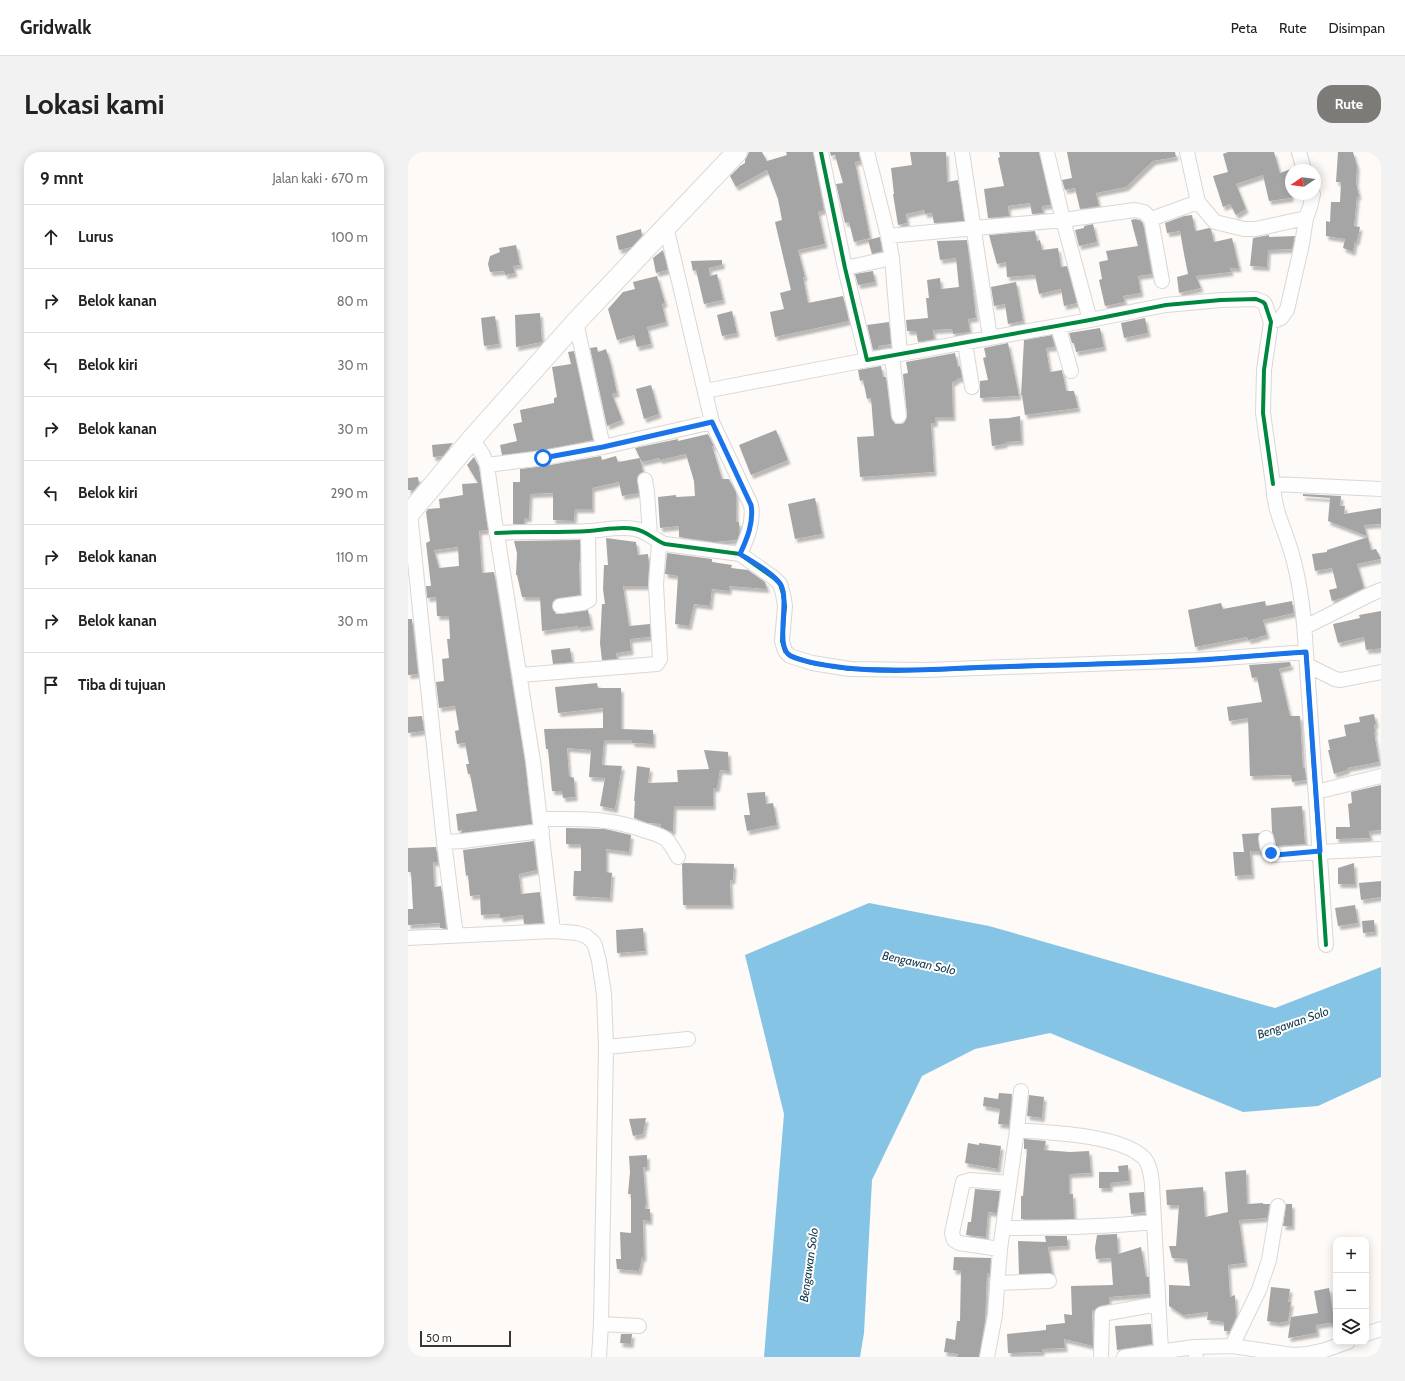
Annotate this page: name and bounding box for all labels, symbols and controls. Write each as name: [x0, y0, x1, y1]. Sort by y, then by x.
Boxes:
text: Gridwalk: [20, 16, 92, 39]
text: Peta: [1231, 19, 1257, 37]
text: Rute: [1279, 19, 1307, 37]
text: Disimpan: [1329, 19, 1385, 37]
button: Rute: [1317, 85, 1381, 123]
text: Lokasi kami: [24, 87, 164, 121]
north arrow: [1285, 164, 1321, 200]
text: 9 mnt: [40, 168, 83, 188]
text: Jalan kaki · 670 m: [272, 170, 368, 186]
icon: ahead: [40, 226, 62, 248]
text: Lurus: [78, 228, 113, 246]
text: 100 m: [331, 229, 368, 245]
icon: right: [40, 290, 62, 312]
text: Belok kanan: [78, 292, 157, 310]
text: 80 m: [337, 293, 368, 309]
icon: left: [40, 354, 62, 376]
text: Belok kiri: [78, 356, 138, 374]
text: 30 m: [338, 357, 368, 373]
icon: right: [40, 418, 62, 440]
text: Belok kanan: [78, 420, 157, 438]
text: 30 m: [338, 421, 368, 437]
route start: [534, 449, 552, 467]
icon: left: [40, 482, 62, 504]
text: Belok kiri: [78, 484, 138, 502]
text: 290 m: [330, 485, 368, 501]
icon: right: [40, 546, 62, 568]
text: Belok kanan: [78, 548, 157, 566]
text: 110 m: [336, 549, 368, 565]
icon: right: [40, 610, 62, 632]
text: Belok kanan: [78, 612, 157, 630]
text: 30 m: [338, 613, 368, 629]
icon: arrive: [40, 674, 62, 696]
text: Tiba di tujuan: [78, 676, 166, 694]
route end: [1262, 844, 1280, 862]
water label: Bengawan Solo: [881, 947, 957, 978]
water label: Bengawan Solo: [1255, 1003, 1331, 1042]
water label: Bengawan Solo: [796, 1227, 821, 1303]
map controls: [1333, 1237, 1369, 1345]
button: +: [1333, 1237, 1369, 1273]
button: −: [1333, 1273, 1369, 1309]
button: layers: [1333, 1309, 1369, 1345]
scale bar: [420, 1329, 511, 1348]
text: 50 m: [426, 1331, 452, 1345]

